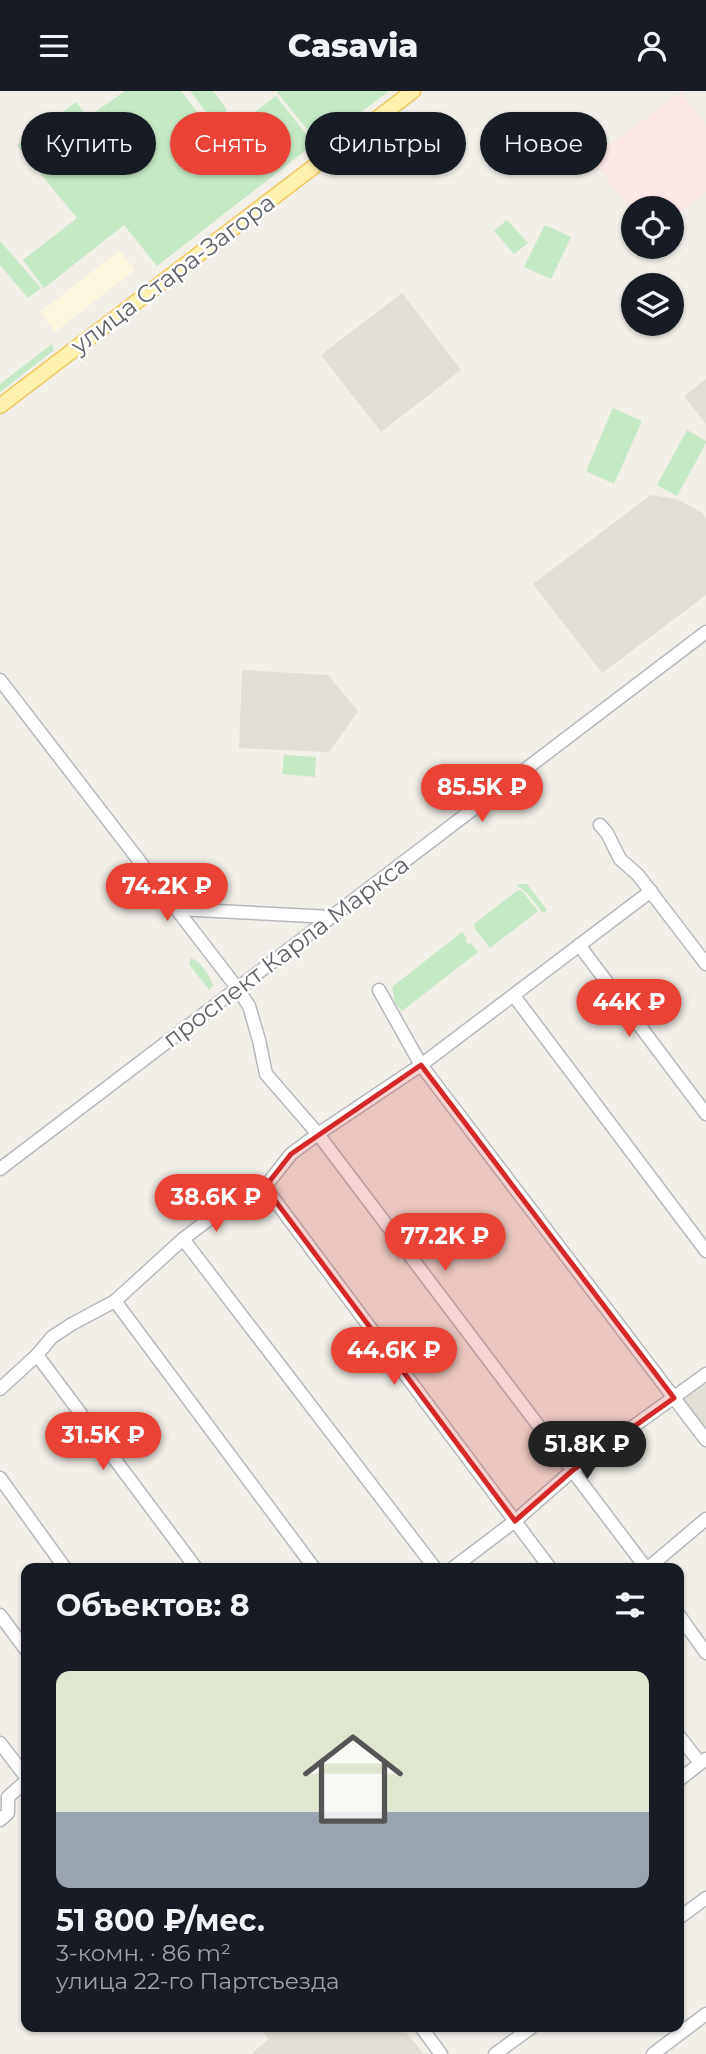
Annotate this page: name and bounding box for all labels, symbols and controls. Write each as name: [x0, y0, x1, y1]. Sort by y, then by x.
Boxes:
text: Casavia: [288, 26, 418, 65]
icon: menu: [35, 27, 73, 65]
icon: person: [633, 27, 671, 65]
chip: Купить: [21, 112, 156, 175]
chip: Снять: [170, 112, 291, 175]
chip: Фильтры: [305, 112, 466, 175]
chip: Новое: [480, 112, 607, 175]
street label: улица Стара-Загора: [64, 187, 280, 360]
map controls: [621, 196, 684, 336]
button: locate: [621, 196, 684, 259]
button: layers: [621, 273, 684, 336]
pin: 85.5K ₽: [417, 765, 547, 824]
text: 85.5K ₽: [437, 773, 527, 801]
street label: проспект Карла Маркса: [157, 850, 414, 1054]
pin: 74.2K ₽: [102, 863, 232, 923]
text: 74.2K ₽: [122, 872, 212, 900]
pin: 44K ₽: [580, 979, 678, 1039]
text: 44K ₽: [592, 988, 666, 1016]
pin: 38.6K ₽: [151, 1175, 281, 1234]
text: 38.6K ₽: [171, 1183, 261, 1211]
pin: 77.2K ₽: [380, 1213, 510, 1273]
text: 77.2K ₽: [401, 1222, 489, 1250]
pin: 44.6K ₽: [329, 1327, 459, 1387]
text: 44.6K ₽: [347, 1336, 441, 1364]
pin: 31.5K ₽: [38, 1413, 168, 1472]
text: 31.5K ₽: [61, 1421, 145, 1449]
pin: 51.8K ₽: [522, 1421, 652, 1481]
text: 51.8K ₽: [544, 1430, 630, 1458]
icon: filters: [611, 1586, 649, 1624]
text: Объектов: 8: [56, 1587, 250, 1624]
icon: home: [290, 1716, 416, 1842]
text: 51 800 ₽/мес.: [56, 1902, 265, 1939]
text: 3-комн. · 86 m²: [56, 1939, 231, 1967]
text: улица 22-го Партсъезда: [56, 1967, 340, 1995]

